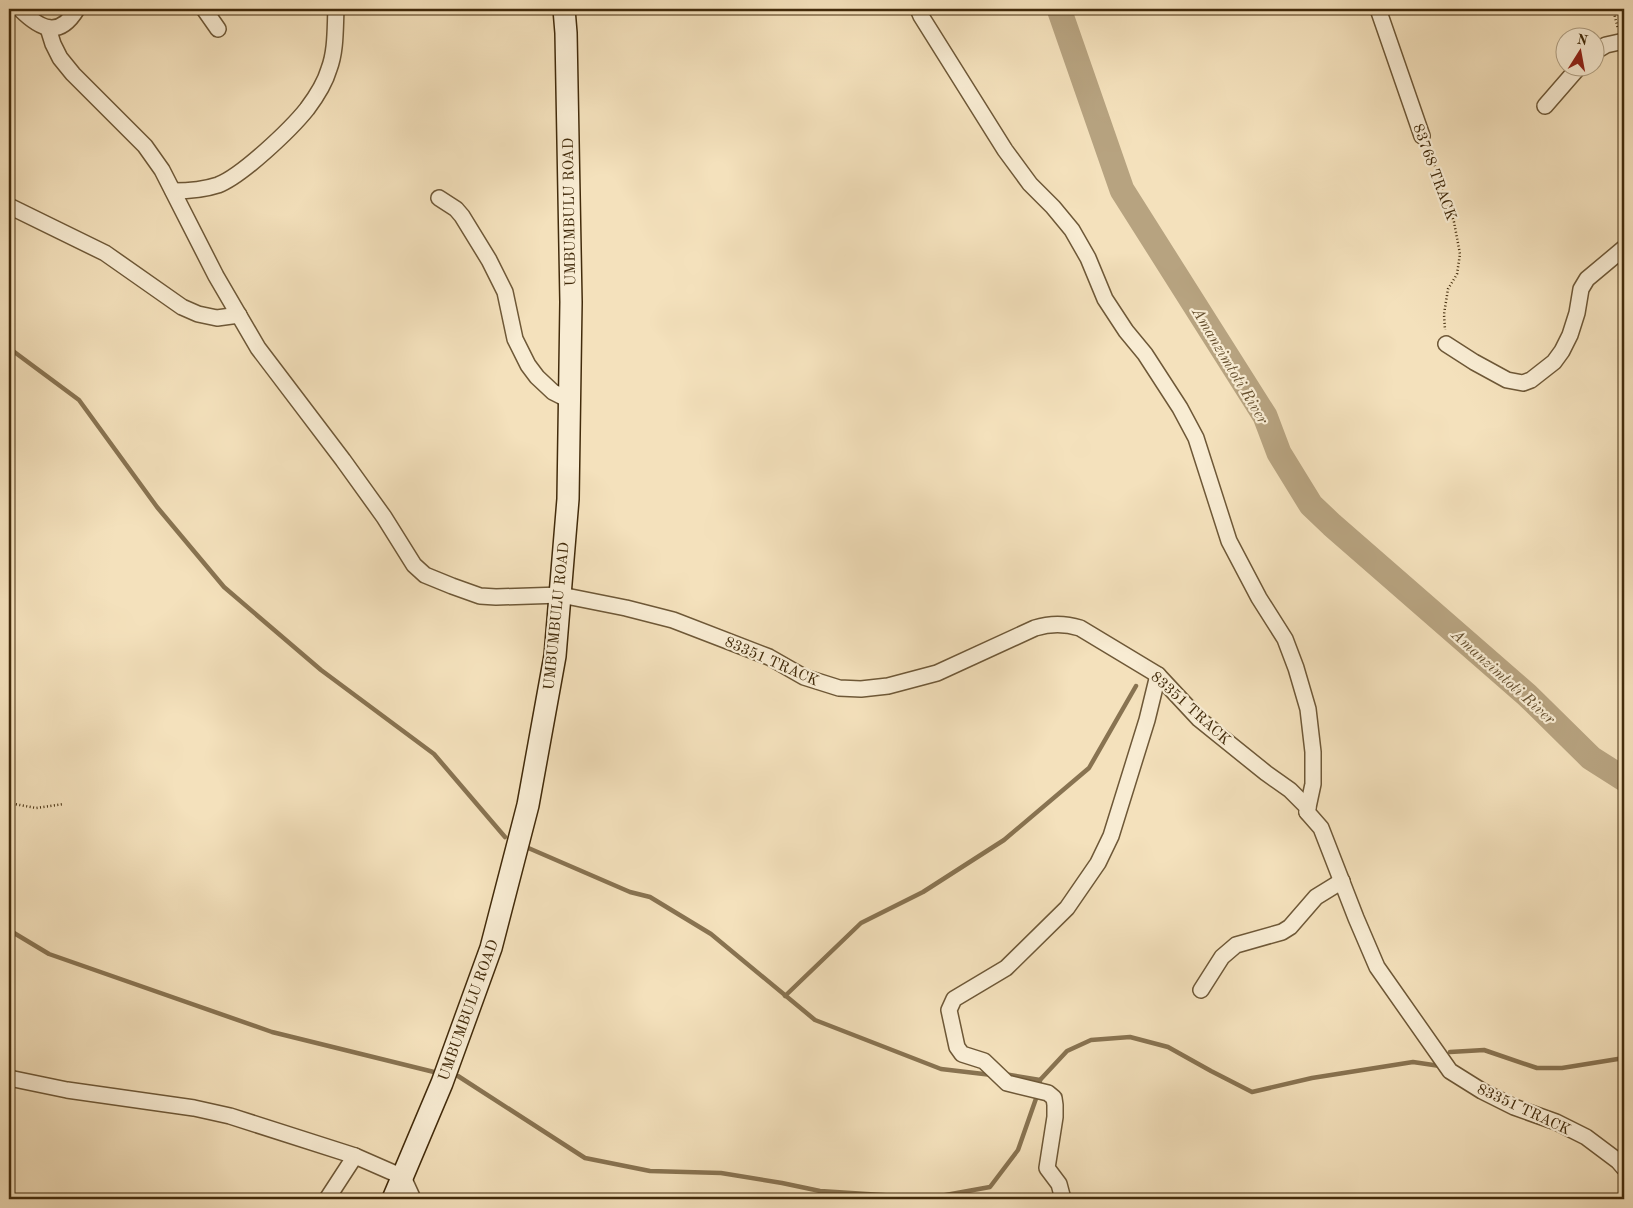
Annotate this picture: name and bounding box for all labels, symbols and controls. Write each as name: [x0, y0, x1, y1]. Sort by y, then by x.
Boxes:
north arrow: [1556, 28, 1606, 78]
text: N: [1576, 32, 1589, 48]
street label: 83768 TRACK: [1409, 122, 1458, 223]
street label: UMBUMBULU ROAD: [562, 137, 579, 287]
water label: Amanzimtoti River: [1188, 304, 1271, 428]
street label: UMBUMBULU ROAD: [542, 541, 573, 691]
water label: Amanzimtoti River: [1447, 626, 1558, 729]
street label: 83351 TRACK: [722, 635, 821, 690]
street label: 83351 TRACK: [1147, 670, 1233, 749]
street label: UMBUMBULU ROAD: [437, 938, 502, 1083]
street label: 83351 TRACK: [1474, 1082, 1572, 1139]

